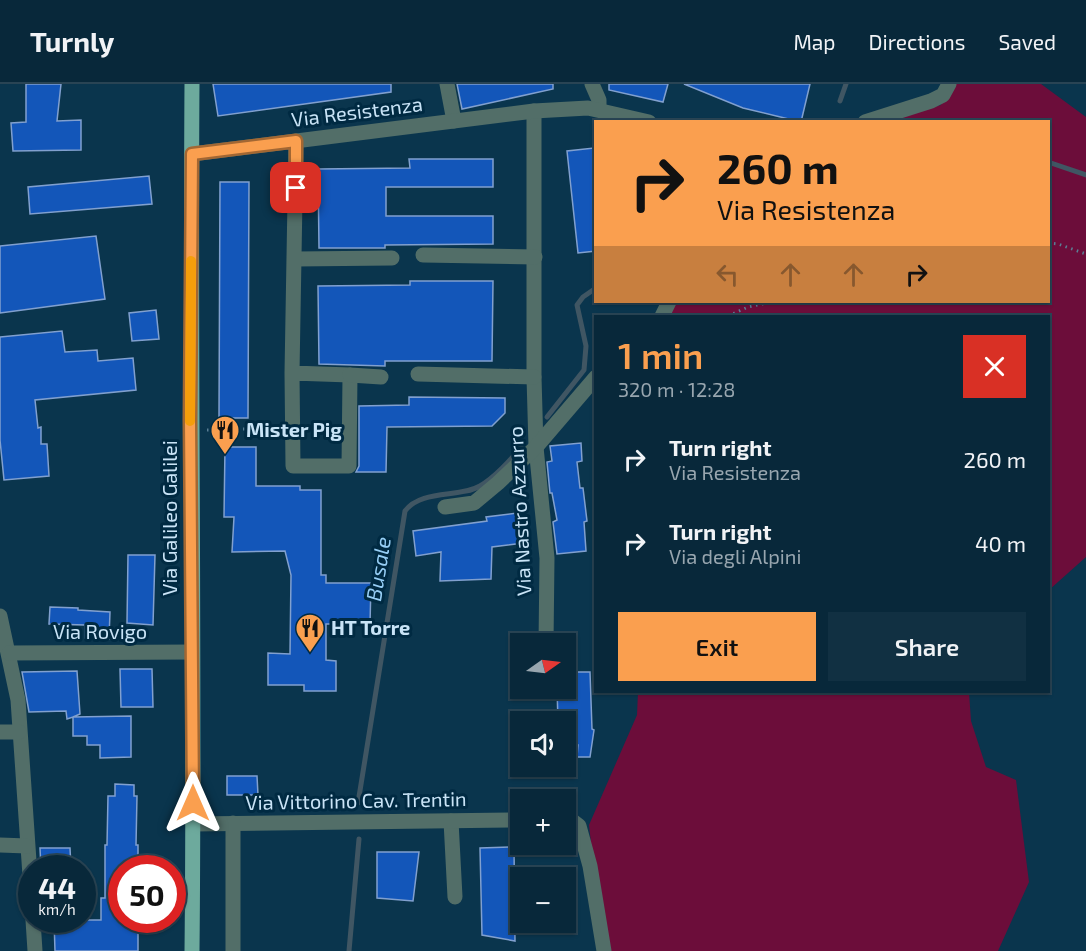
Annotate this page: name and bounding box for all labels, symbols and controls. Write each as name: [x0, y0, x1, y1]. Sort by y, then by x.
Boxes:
text: Turnly: [30, 24, 114, 58]
text: Map: [793, 29, 836, 54]
text: Directions: [869, 29, 965, 54]
text: Saved: [998, 29, 1056, 54]
street label: Via Resistenza: [290, 91, 424, 131]
text: 260 m: [717, 142, 839, 192]
icon: right: [618, 144, 696, 222]
pin: [270, 162, 321, 213]
icon: arrive: [279, 171, 312, 204]
text: Via Resistenza: [717, 193, 895, 225]
icon: left: [711, 258, 744, 291]
icon: ahead: [774, 258, 807, 291]
icon: ahead: [837, 258, 870, 291]
icon: right: [900, 258, 933, 291]
text: 1 min: [618, 333, 703, 376]
button: close: [963, 335, 1026, 398]
text: 320 m · 12:28: [618, 377, 735, 401]
restaurant icon: Mister Pig: [209, 414, 241, 456]
place label: Mister Pig: [246, 417, 342, 441]
street label: Via Nastro Azzurro: [503, 426, 535, 597]
text: Turn right: [669, 434, 771, 460]
street label: Via Galileo Galilei: [157, 440, 181, 596]
icon: right: [618, 443, 651, 476]
text: 260 m: [964, 446, 1026, 472]
text: Via Resistenza: [669, 460, 801, 484]
text: Turn right: [669, 518, 771, 544]
icon: right: [618, 527, 651, 560]
text: 40 m: [975, 530, 1026, 556]
water label: Busale: [360, 535, 395, 603]
text: Via degli Alpini: [669, 544, 801, 568]
restaurant icon: HT Torre: [294, 612, 326, 654]
button: Exit: [618, 612, 816, 681]
button: Share: [828, 612, 1026, 681]
place label: HT Torre: [331, 615, 410, 639]
street label: Via Rovigo: [53, 619, 147, 643]
north arrow: [510, 633, 576, 699]
map controls: [510, 633, 576, 933]
button: sound: [510, 711, 576, 777]
position arrow: [161, 771, 225, 835]
street label: Via Vittorino Cav. Trentin: [245, 786, 467, 814]
button: +: [510, 789, 576, 855]
speed limit sign: 50: [108, 855, 186, 933]
button: −: [510, 867, 576, 933]
text: 44: [38, 869, 76, 905]
text: km/h: [38, 900, 76, 918]

